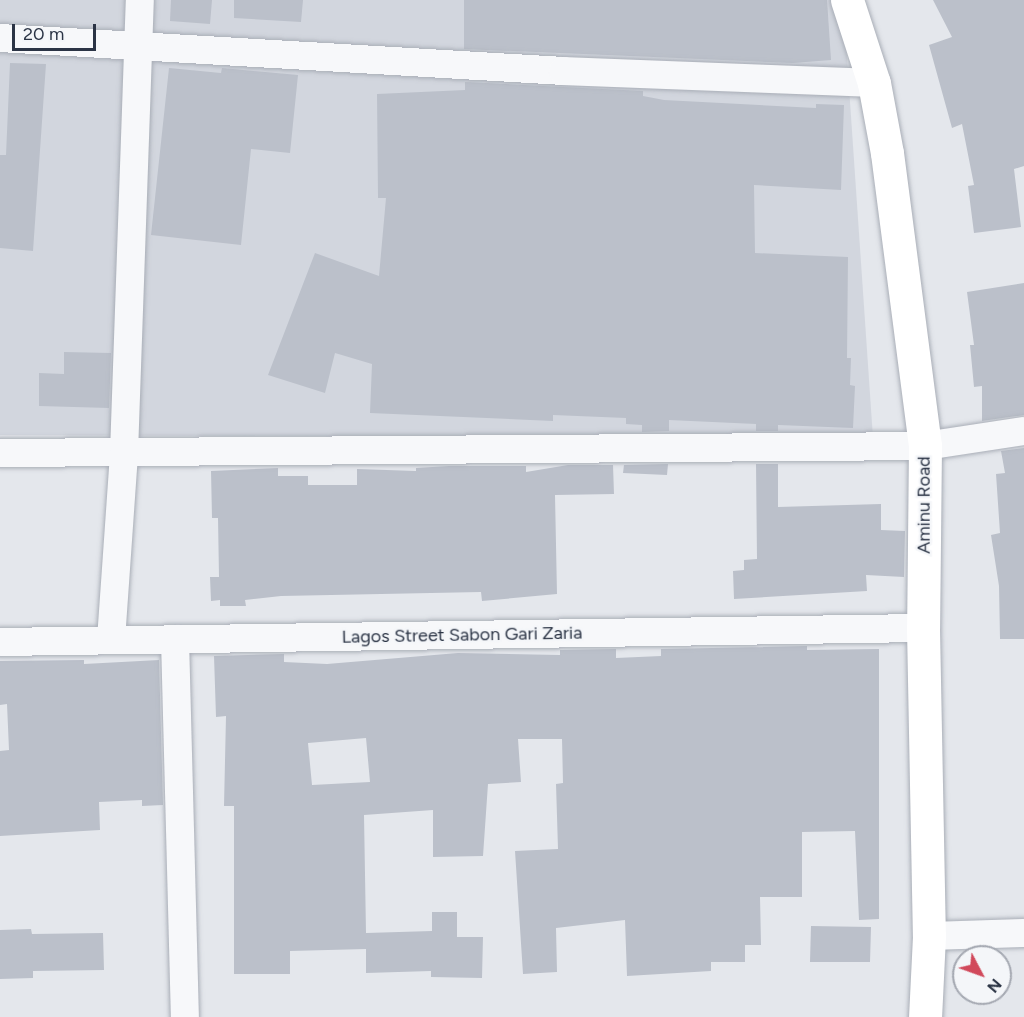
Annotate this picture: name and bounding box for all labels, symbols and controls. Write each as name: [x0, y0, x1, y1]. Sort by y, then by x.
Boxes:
scale bar: [15, 12, 99, 50]
text: 20 m: [23, 23, 64, 45]
street label: Aminu Road: [913, 456, 935, 554]
street label: Lagos Street Sabon Gari Zaria: [341, 622, 583, 648]
north arrow: [952, 945, 1012, 1005]
text: N: [983, 975, 1006, 997]

